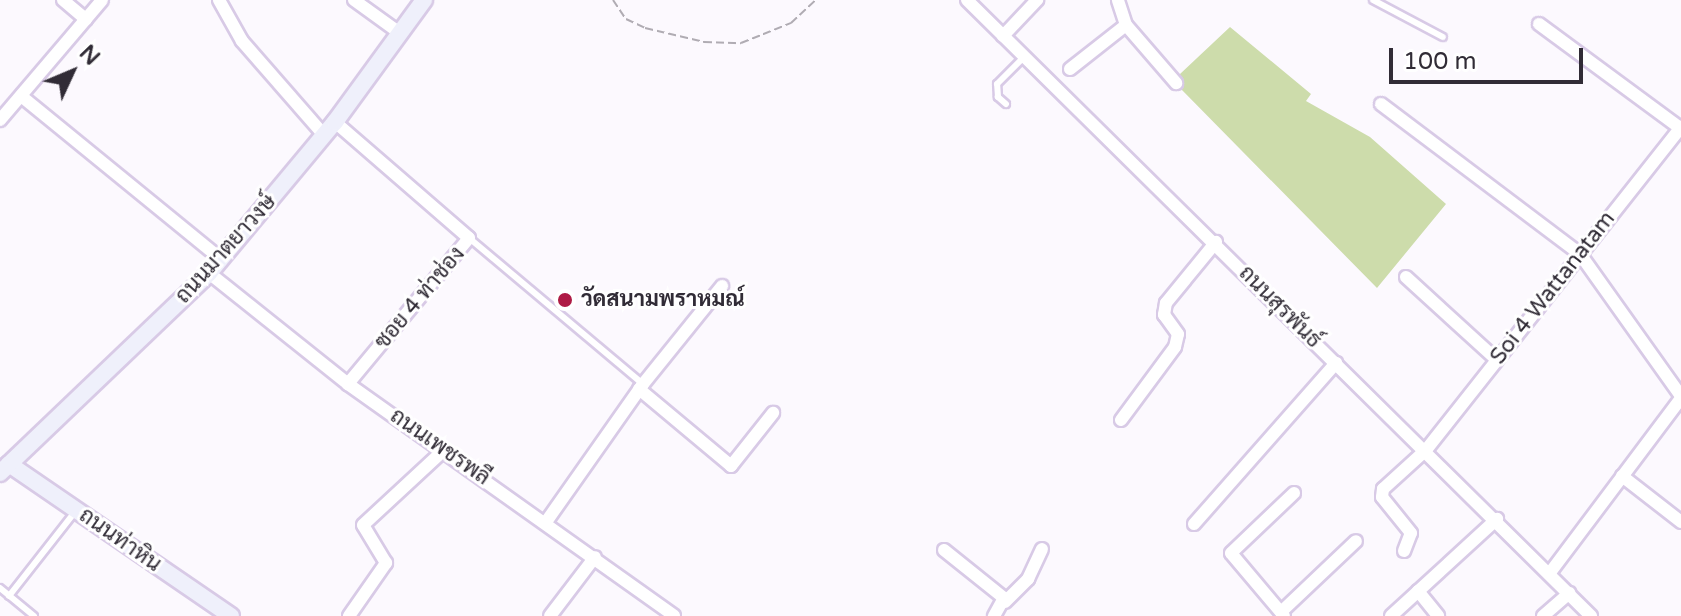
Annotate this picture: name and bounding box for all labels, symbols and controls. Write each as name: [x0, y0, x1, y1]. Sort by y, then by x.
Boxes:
north arrow: [32, 32, 112, 112]
scale bar: [1393, 32, 1587, 82]
text: N: [74, 40, 105, 71]
text: 100 m: [1403, 47, 1477, 76]
street label: ถนนมาตยาวงษ์: [170, 189, 282, 309]
street label: Soi 4 Wattanatam: [1485, 206, 1621, 370]
street label: ซอย 4 ท่าช่อง: [370, 241, 470, 355]
street label: ถนนสุรพันธ์: [1233, 260, 1327, 354]
place label: วัดสนามพราหมณ์: [581, 287, 745, 313]
marker: วัดสนามพราหมณ์: [556, 291, 574, 309]
street label: ถนนเพชรพลี: [385, 403, 495, 491]
street label: ถนนท่าหิน: [74, 502, 166, 578]

